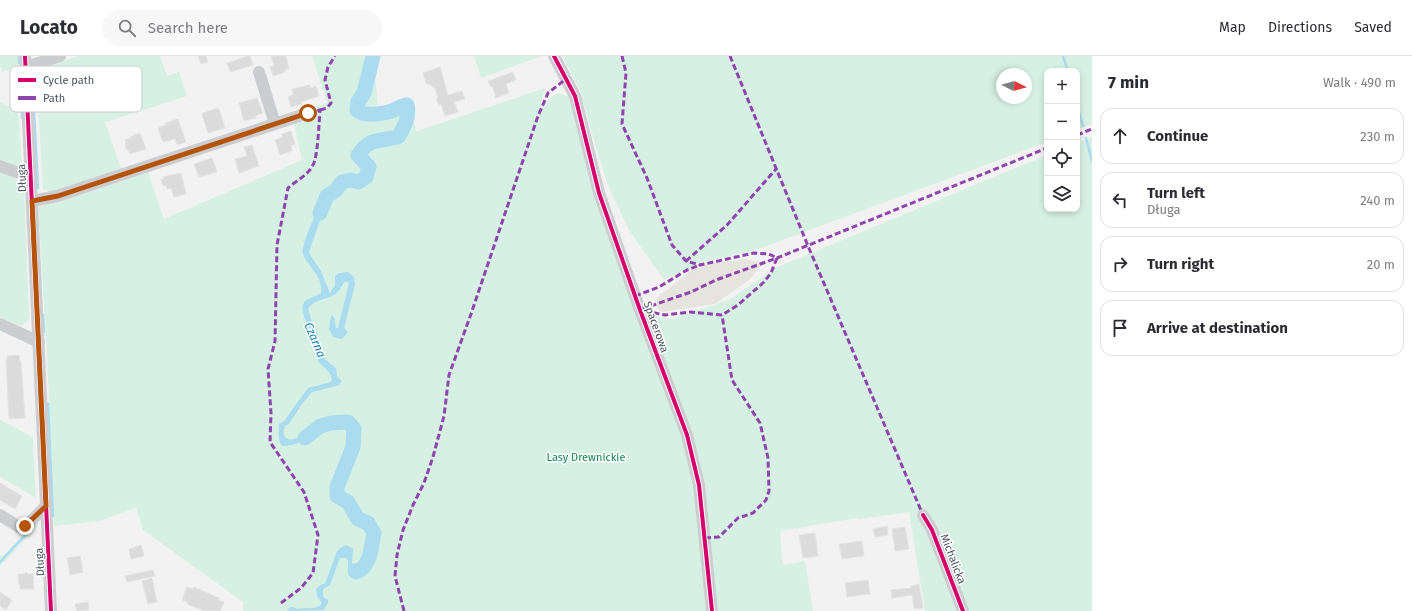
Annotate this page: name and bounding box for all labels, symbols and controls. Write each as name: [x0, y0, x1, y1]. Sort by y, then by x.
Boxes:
search box: [102, 10, 382, 46]
text: Locato: [20, 16, 78, 39]
icon: search: [116, 17, 138, 39]
text: Search here: [148, 19, 228, 37]
text: Map: [1219, 19, 1246, 36]
text: Directions: [1268, 19, 1332, 36]
text: Saved: [1354, 19, 1392, 36]
legend: [10, 66, 142, 112]
north arrow: [996, 68, 1032, 104]
map controls: [1044, 68, 1080, 212]
button: +: [1044, 68, 1080, 104]
text: 7 min: [1108, 72, 1149, 93]
text: Cycle path: [43, 74, 94, 87]
text: Walk · 490 m: [1323, 75, 1396, 90]
text: Path: [43, 92, 65, 105]
route start: [299, 104, 317, 122]
button: −: [1044, 104, 1080, 140]
icon: ahead: [1109, 125, 1131, 147]
text: Continue: [1147, 127, 1208, 145]
text: 230 m: [1360, 129, 1395, 144]
button: locate: [1044, 140, 1080, 176]
street label: Długa: [15, 164, 29, 192]
button: layers: [1044, 176, 1080, 212]
text: Turn left: [1147, 184, 1205, 202]
icon: left: [1109, 189, 1131, 211]
text: 240 m: [1360, 193, 1395, 208]
text: Długa: [1147, 202, 1181, 217]
icon: right: [1109, 253, 1131, 275]
text: Turn right: [1147, 255, 1214, 273]
text: 20 m: [1367, 257, 1395, 272]
street label: Spacerowa: [641, 300, 671, 354]
icon: arrive: [1109, 317, 1131, 339]
text: Arrive at destination: [1147, 319, 1288, 337]
water label: Czarna: [301, 320, 329, 360]
park label: Lasy Drewnickie: [547, 451, 625, 464]
route end: [16, 517, 34, 535]
street label: Michalicka: [938, 532, 968, 586]
street label: Długa: [33, 547, 47, 577]

